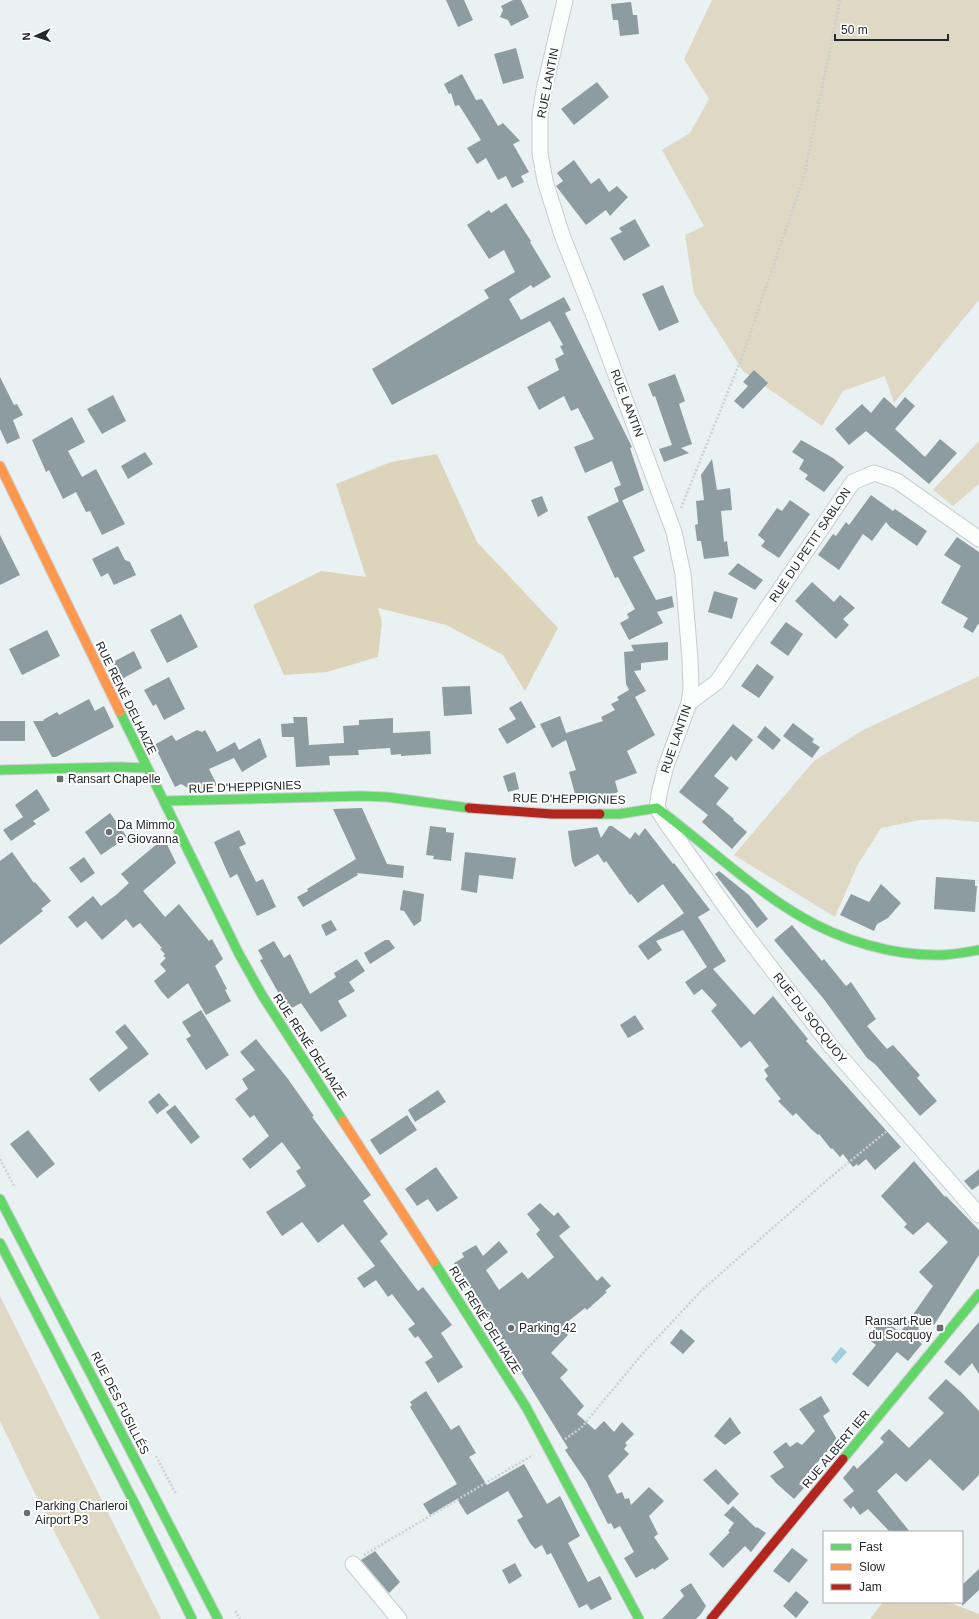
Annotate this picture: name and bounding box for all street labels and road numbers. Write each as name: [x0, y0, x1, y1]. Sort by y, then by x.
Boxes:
street label: RUE LANTIN: [534, 47, 562, 119]
street label: RUE LANTIN: [608, 367, 646, 439]
street label: RUE DU PETIT SABLON: [766, 485, 854, 605]
street label: RUE RENÉ DELHAIZE: [93, 639, 160, 757]
street label: RUE LANTIN: [658, 703, 694, 775]
street label: RUE D'HEPPIGNIES: [188, 778, 302, 796]
street label: RUE D'HEPPIGNIES: [512, 791, 626, 807]
street label: RUE DU SOCQUOY: [770, 970, 850, 1066]
street label: RUE RENÉ DELHAIZE: [270, 991, 350, 1103]
street label: RUE RENÉ DELHAIZE: [446, 1263, 525, 1376]
street label: RUE DES FUSILLÉS: [88, 1349, 153, 1457]
street label: RUE ALBERT IER: [799, 1407, 873, 1491]

